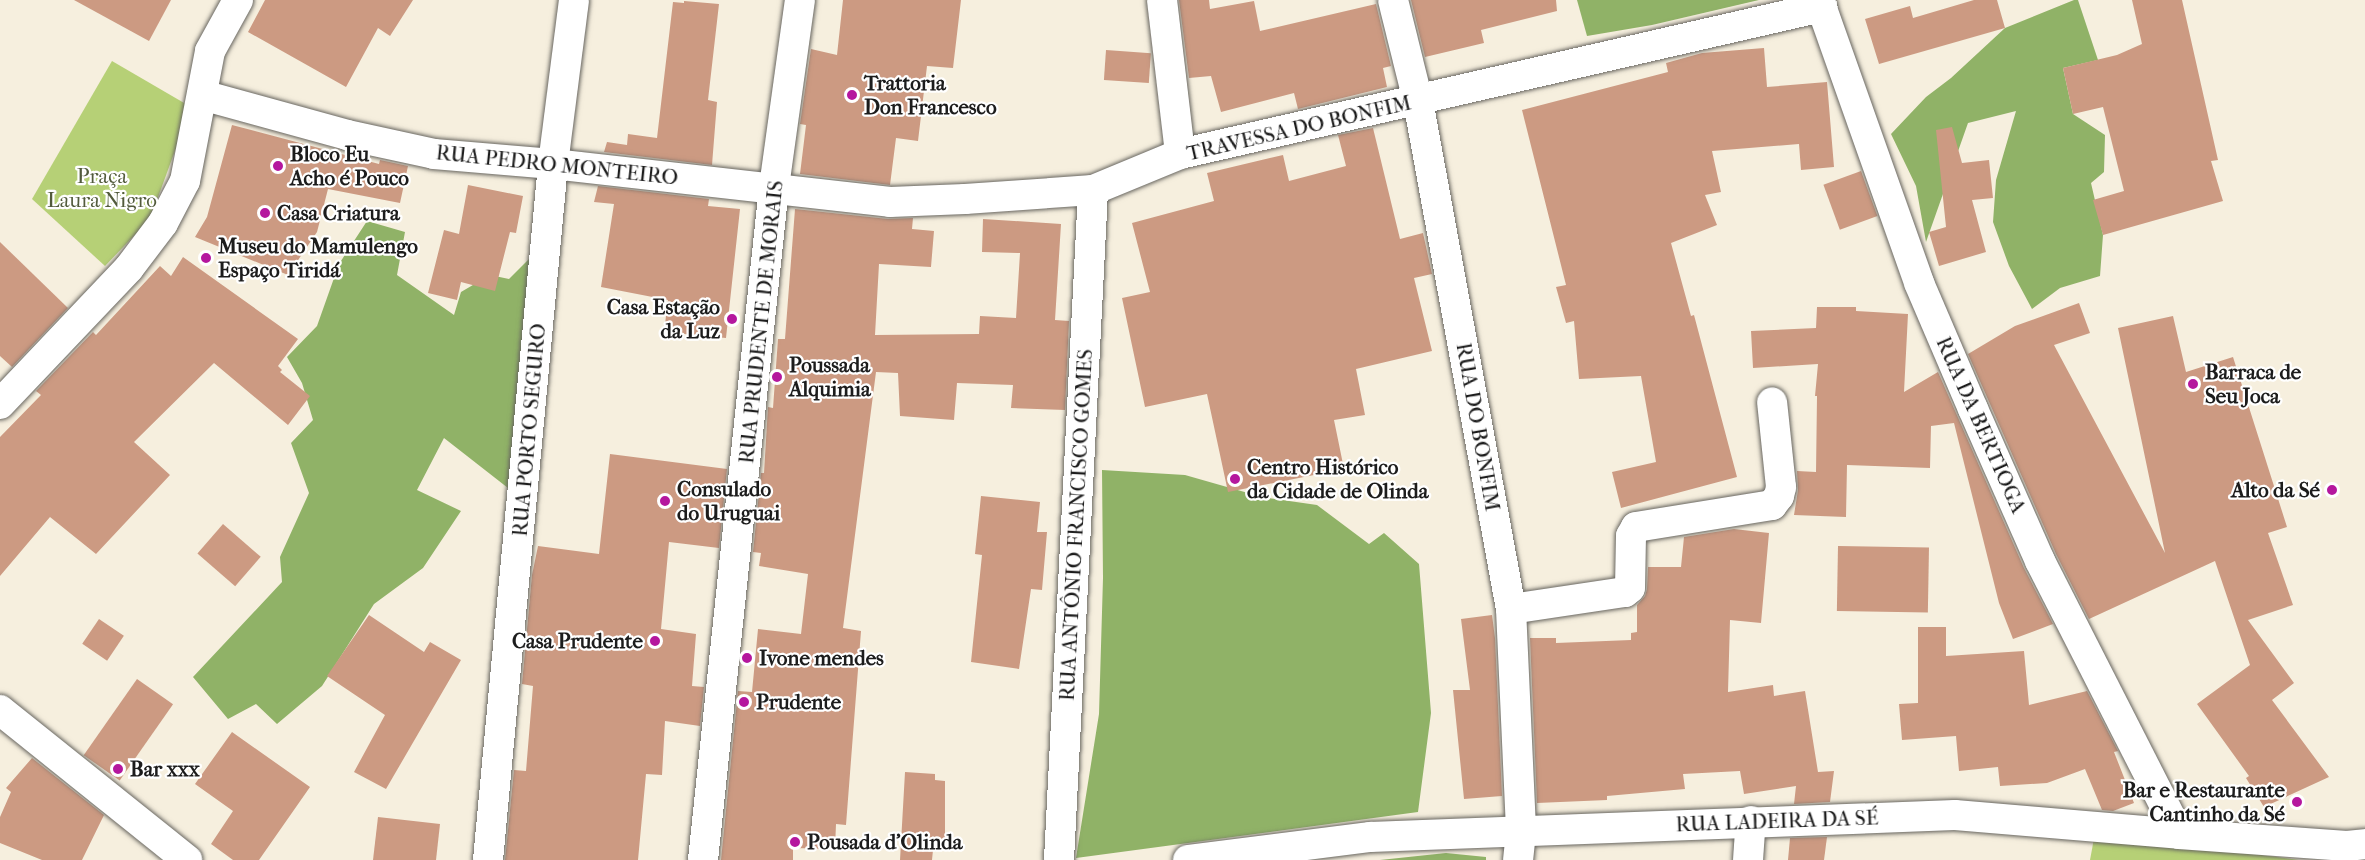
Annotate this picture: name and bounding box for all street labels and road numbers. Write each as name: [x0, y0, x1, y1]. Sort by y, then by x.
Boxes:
street label: TRAVESSA DO BONFIM: [1184, 90, 1414, 166]
street label: RUA PEDRO MONTEIRO: [435, 140, 679, 190]
street label: RUA PRUDENTE DE MORAIS: [734, 179, 788, 465]
street label: RUA PORTO SEGURO: [507, 322, 551, 538]
street label: RUA DA BERTIOGA: [1931, 333, 2031, 517]
street label: RUA DO BONFIM: [1451, 341, 1505, 513]
street label: RUA ANTÔNIO FRANCISCO GOMES: [1054, 348, 1098, 702]
street label: RUA LADEIRA DA SÉ: [1675, 805, 1879, 837]

